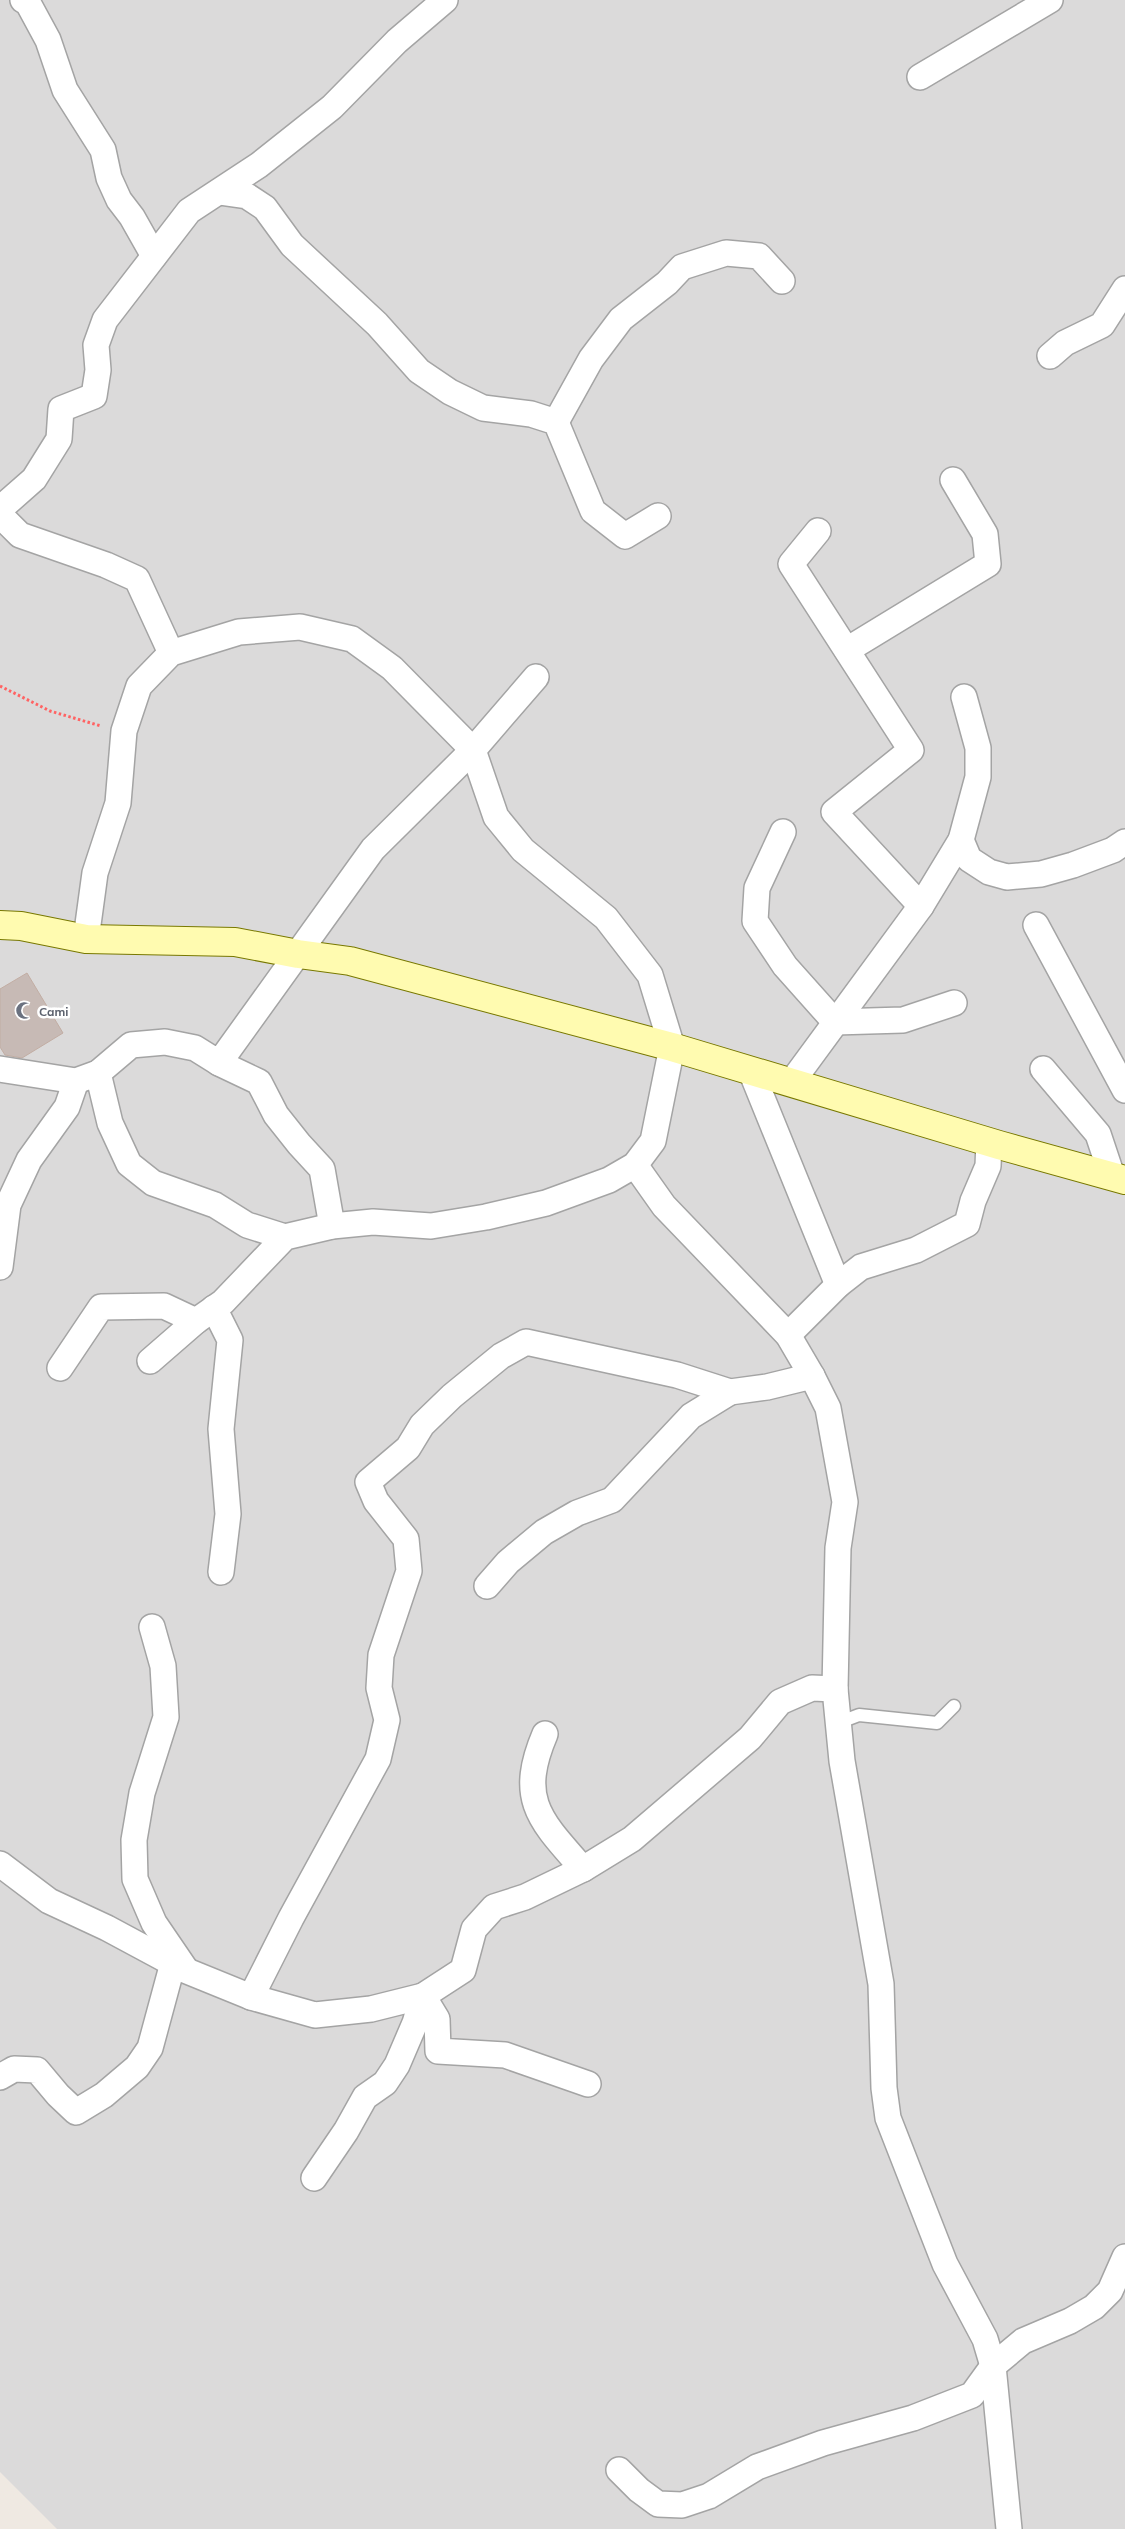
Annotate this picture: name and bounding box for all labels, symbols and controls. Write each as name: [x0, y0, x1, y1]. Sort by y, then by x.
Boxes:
mosque icon: Cami: [15, 1001, 35, 1021]
place label: Cami: [39, 1004, 68, 1019]

